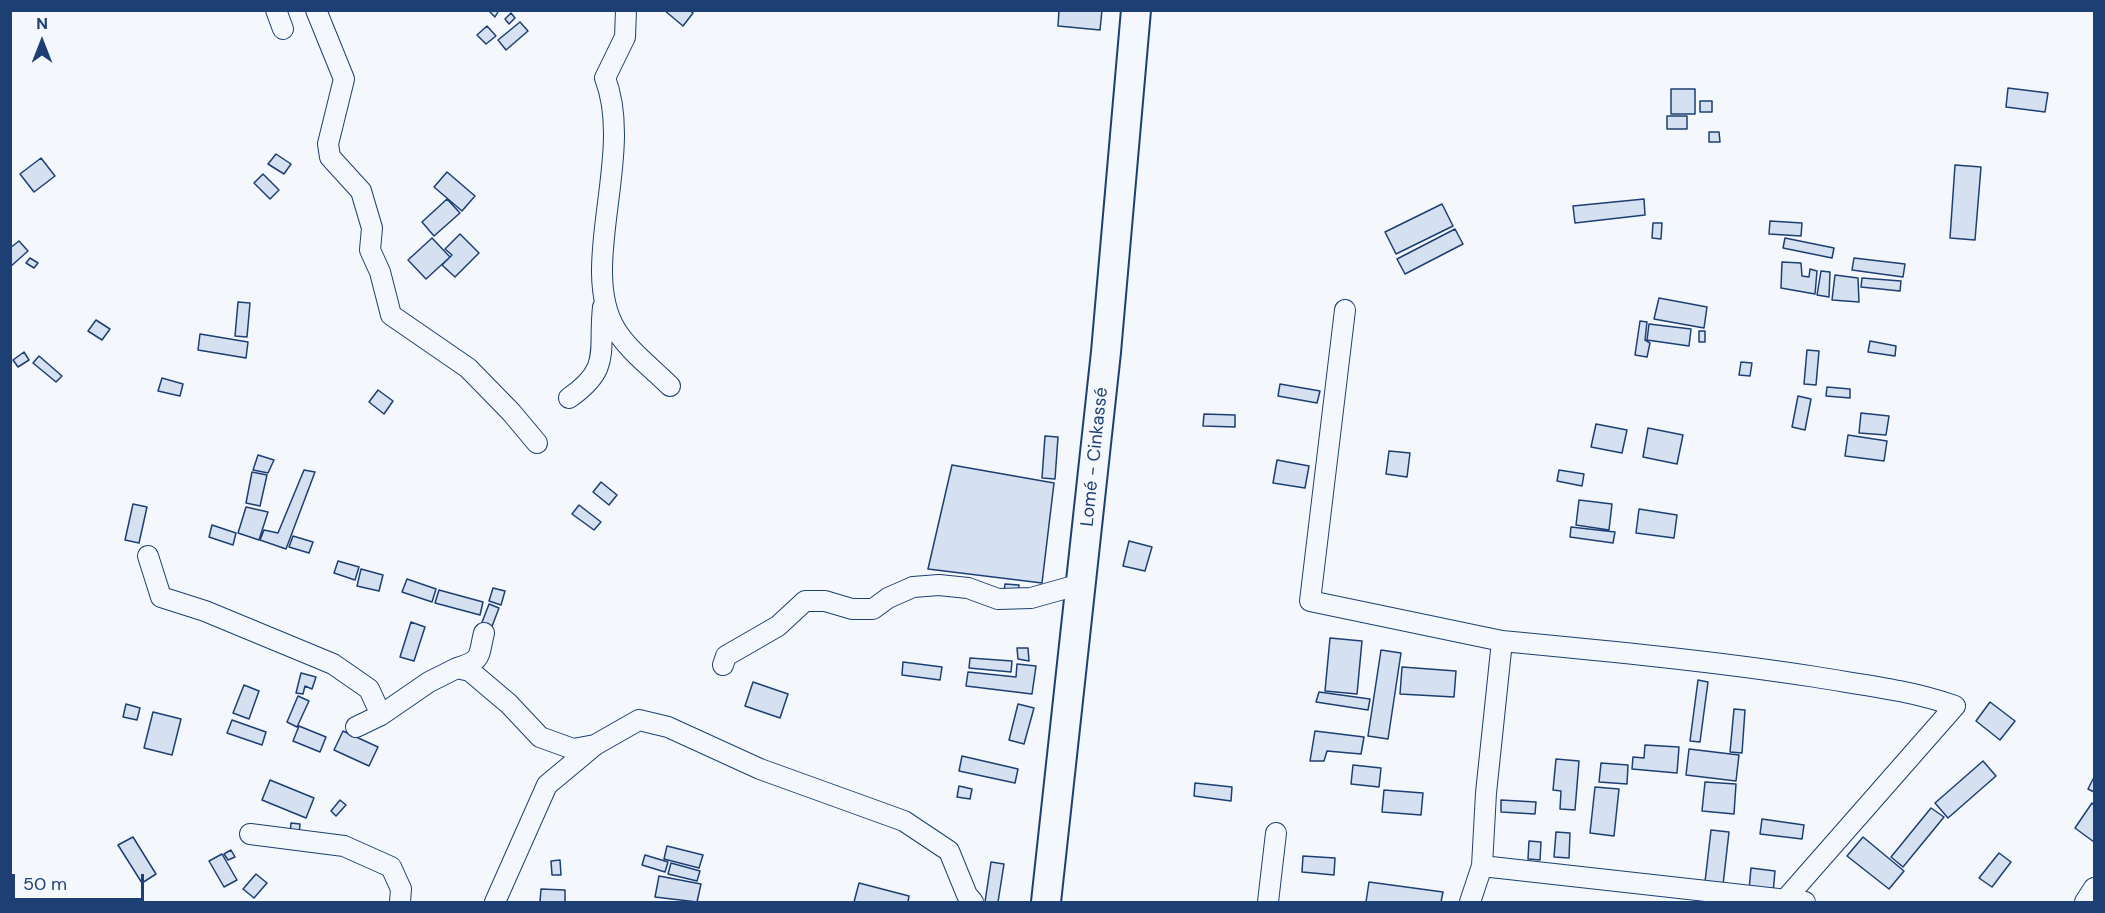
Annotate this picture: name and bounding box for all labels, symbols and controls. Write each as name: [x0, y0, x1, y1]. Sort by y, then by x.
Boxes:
north arrow: [12, 12, 72, 72]
text: N: [36, 13, 48, 34]
street label: Lomé - Cinkassé: [1077, 386, 1113, 528]
scale bar: [15, 862, 147, 900]
text: 50 m: [23, 872, 67, 896]

